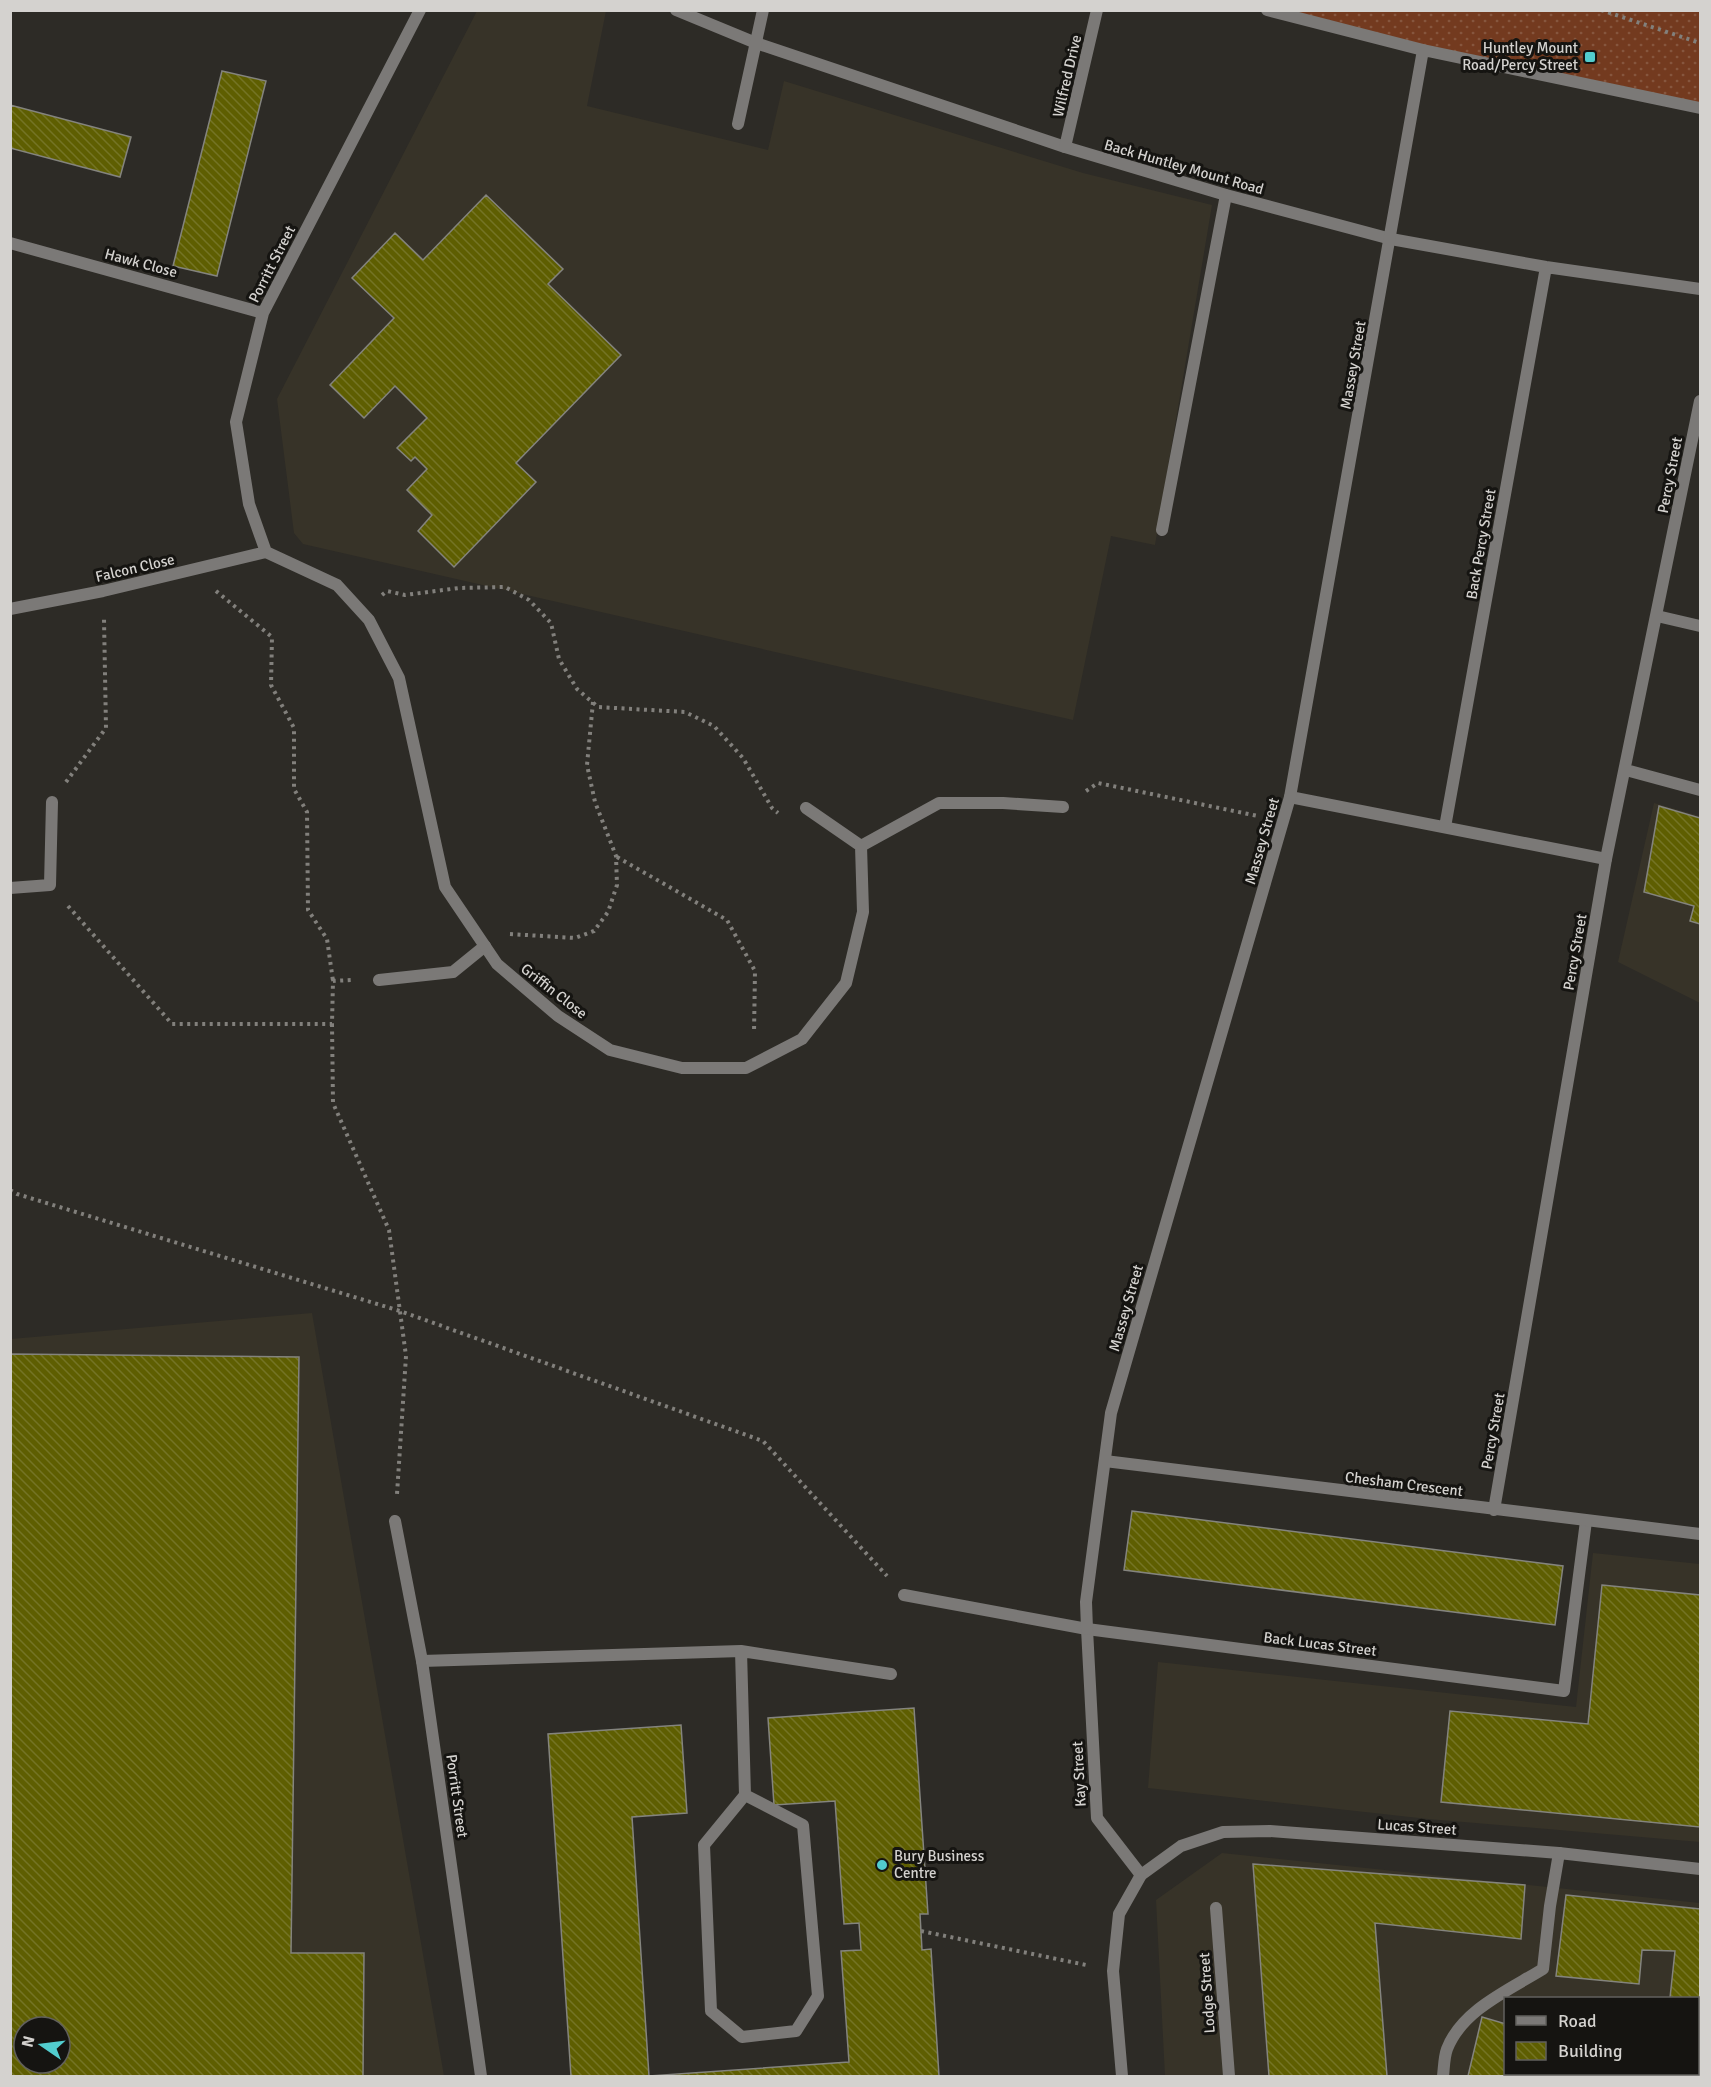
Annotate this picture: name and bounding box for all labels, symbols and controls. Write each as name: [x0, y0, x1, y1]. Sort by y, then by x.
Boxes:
street label: Wilfred Drive: [1049, 33, 1085, 119]
place label: Huntley Mount Road/Percy Street: [1462, 39, 1578, 74]
marker: Huntley Mount Road/Percy Street: [1583, 50, 1597, 64]
street label: Back Huntley Mount Road: [1102, 136, 1266, 198]
street label: Porritt Street: [245, 222, 299, 306]
street label: Hawk Close: [103, 245, 179, 281]
street label: Massey Street: [1336, 319, 1370, 411]
street label: Percy Street: [1654, 435, 1686, 515]
street label: Back Percy Street: [1462, 487, 1500, 601]
street label: Falcon Close: [94, 550, 176, 586]
street label: Massey Street: [1241, 795, 1283, 887]
street label: Percy Street: [1559, 912, 1591, 992]
street label: Griffin Close: [517, 959, 591, 1023]
street label: Massey Street: [1105, 1262, 1147, 1354]
street label: Percy Street: [1477, 1391, 1509, 1471]
street label: Chesham Crescent: [1344, 1468, 1464, 1500]
street label: Back Lucas Street: [1262, 1628, 1378, 1660]
street label: Kay Street: [1068, 1741, 1090, 1807]
street label: Porritt Street: [442, 1753, 472, 1839]
street label: Lucas Street: [1377, 1815, 1457, 1839]
place label: Bury Business Centre: [894, 1847, 985, 1882]
marker: Bury Business Centre: [875, 1858, 889, 1872]
street label: Lodge Street: [1195, 1952, 1219, 2034]
legend: [1504, 1997, 1699, 2075]
text: Road: [1558, 2010, 1597, 2032]
north arrow: [12, 2015, 72, 2075]
text: N: [17, 2034, 39, 2049]
text: Building: [1558, 2040, 1622, 2062]

